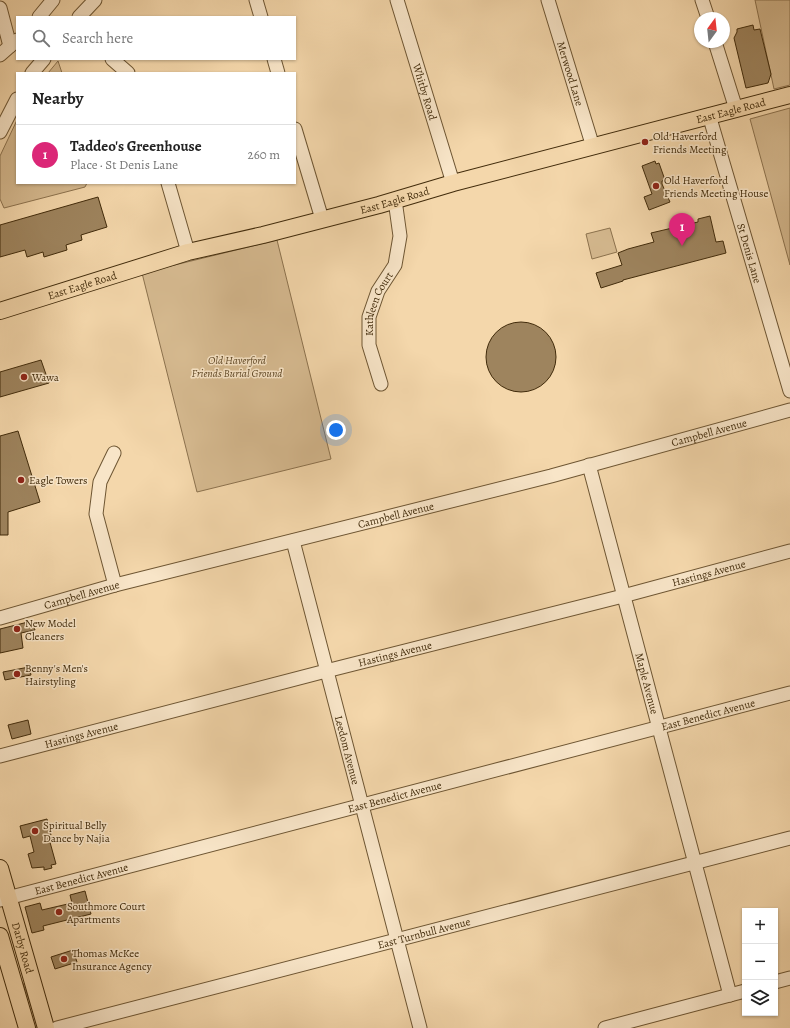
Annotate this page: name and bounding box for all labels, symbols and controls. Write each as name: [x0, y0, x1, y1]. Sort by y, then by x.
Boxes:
north arrow: [694, 12, 730, 48]
search box: [16, 16, 296, 60]
icon: search: [30, 27, 52, 49]
text: Search here: [62, 28, 133, 48]
street label: Merwood Lane: [554, 39, 588, 108]
street label: Whitby Road: [409, 61, 441, 122]
text: Nearby: [32, 87, 83, 110]
street label: East Eagle Road: [694, 94, 767, 127]
place label: Old Haverford Friends Meeting: [653, 129, 727, 157]
text: Taddeo's Greenhouse: [70, 136, 202, 156]
marker: Old Haverford Friends Meeting: [640, 137, 650, 147]
text: 1: [43, 146, 47, 163]
text: 260 m: [247, 146, 280, 163]
text: Place · St Denis Lane: [70, 156, 178, 173]
place label: Old Haverford Friends Meeting House: [664, 173, 769, 201]
marker: Old Haverford Friends Meeting House: [651, 181, 661, 191]
street label: East Eagle Road: [358, 183, 431, 217]
pin: 1: [669, 213, 695, 246]
street label: St Denis Lane: [734, 221, 765, 285]
street label: East Eagle Road: [46, 267, 118, 303]
street label: Kathleen Court: [362, 268, 396, 336]
park label: Old Haverford Friends Burial Ground: [192, 353, 282, 381]
place label: Wawa: [31, 370, 60, 385]
marker: Wawa: [19, 372, 29, 382]
street label: Campbell Avenue: [669, 415, 749, 450]
your location: [326, 420, 346, 440]
place label: Eagle Towers: [29, 473, 88, 488]
marker: Eagle Towers: [16, 475, 26, 485]
street label: Campbell Avenue: [356, 498, 435, 532]
street label: Hastings Avenue: [670, 556, 747, 590]
street label: Campbell Avenue: [42, 577, 121, 613]
place label: New Model Cleaners: [25, 616, 76, 644]
marker: New Model Cleaners: [12, 624, 22, 634]
street label: Hastings Avenue: [357, 637, 433, 670]
street label: Maple Avenue: [632, 651, 662, 716]
place label: Benny's Men's Hairstyling: [25, 661, 88, 689]
marker: Benny's Men's Hairstyling: [12, 669, 22, 679]
street label: East Benedict Avenue: [660, 695, 757, 734]
street label: Leedom Avenue: [331, 714, 364, 786]
street label: Hastings Avenue: [43, 718, 120, 752]
street label: East Benedict Avenue: [346, 777, 443, 816]
place label: Spiritual Belly Dance by Najia: [43, 818, 111, 846]
marker: Spiritual Belly Dance by Najia: [30, 826, 40, 836]
street label: East Benedict Avenue: [33, 859, 130, 898]
place label: Southmore Court Apartments: [66, 899, 146, 927]
marker: Southmore Court Apartments: [54, 907, 64, 917]
map controls: [742, 908, 778, 1016]
button: +: [742, 908, 778, 944]
street label: East Turnbull Avenue: [376, 914, 472, 952]
street label: Darby Road: [8, 920, 37, 975]
button: −: [742, 944, 778, 980]
place label: Thomas McKee Insurance Agency: [72, 946, 152, 974]
marker: Thomas McKee Insurance Agency: [59, 954, 69, 964]
button: layers: [742, 980, 778, 1016]

